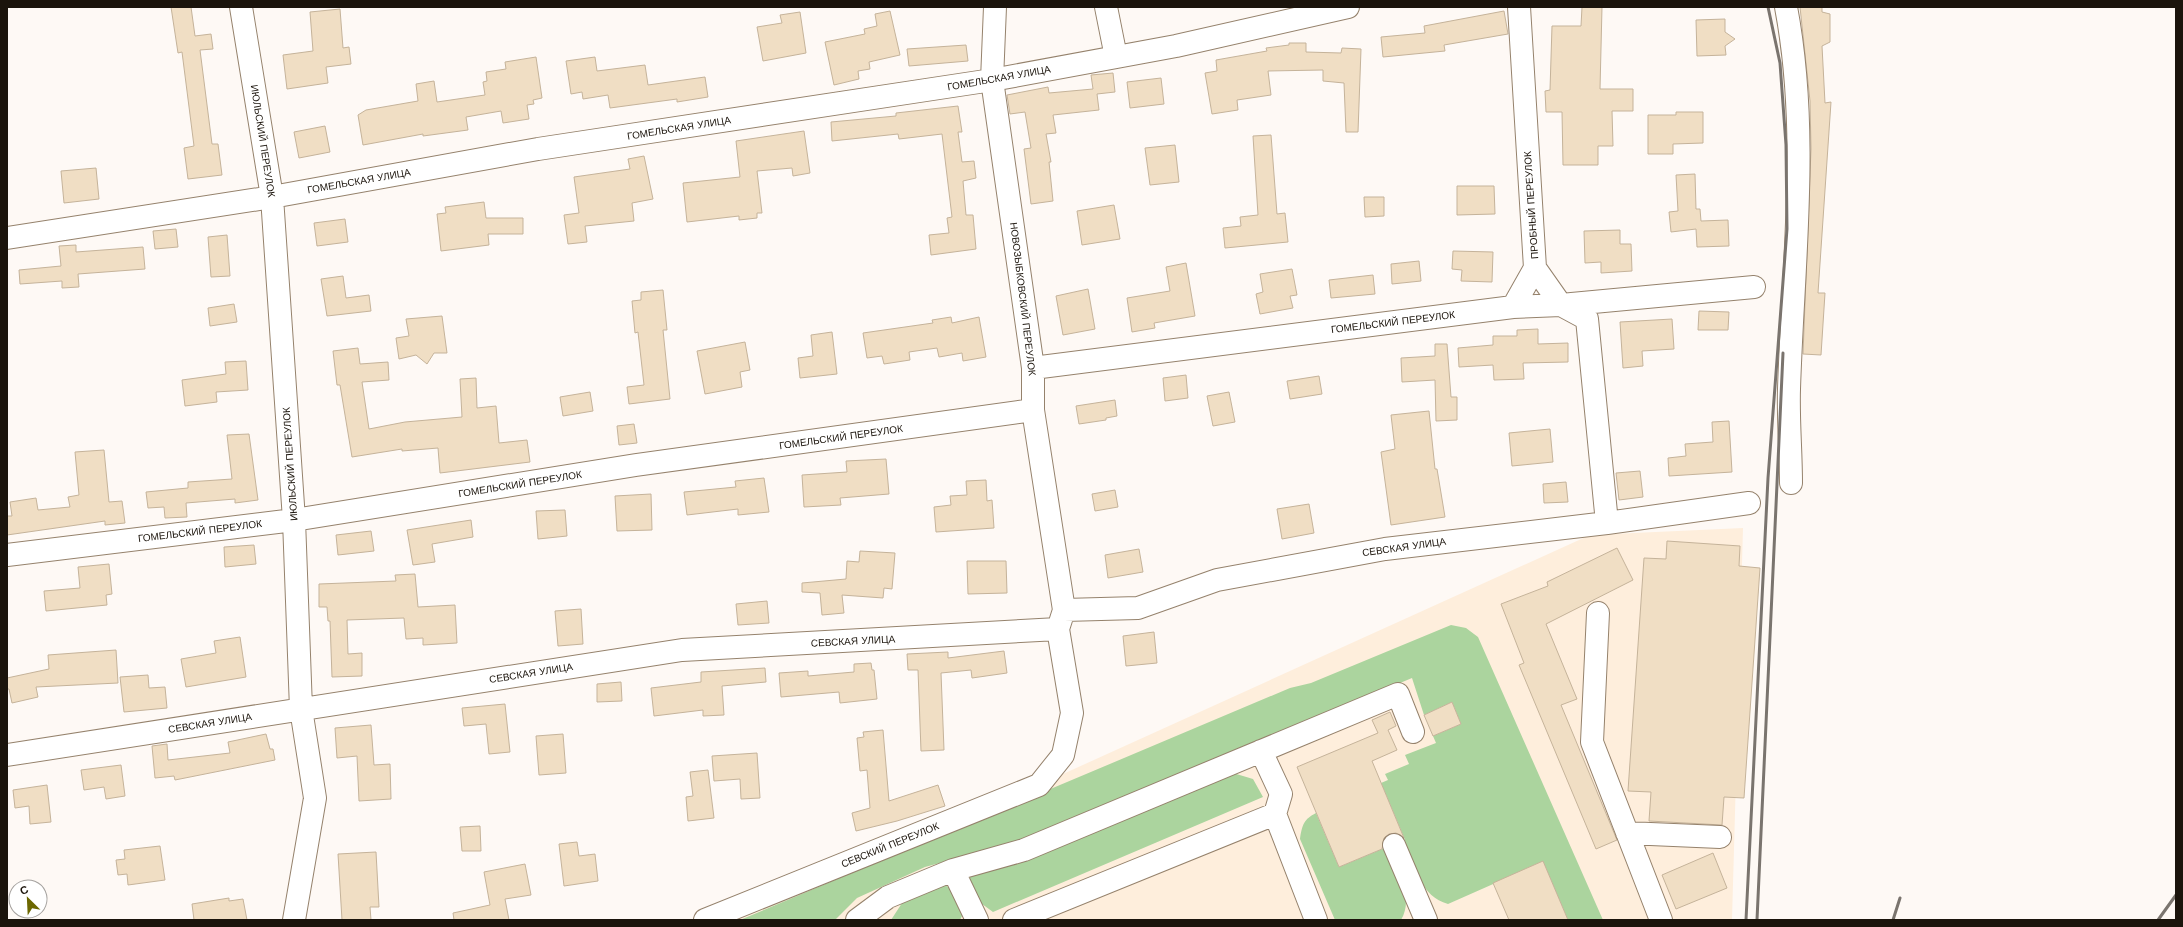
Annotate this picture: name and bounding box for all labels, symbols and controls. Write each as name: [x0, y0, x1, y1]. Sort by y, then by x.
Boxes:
street label: ГОМЕЛЬСКАЯ УЛИЦА: [946, 63, 1052, 93]
street label: ИЮЛЬСКИЙ ПЕРЕУЛОК: [249, 84, 278, 198]
street label: ГОМЕЛЬСКАЯ УЛИЦА: [626, 114, 732, 142]
street label: ПРОБНЫЙ ПЕРЕУЛОК: [1521, 151, 1540, 259]
street label: ГОМЕЛЬСКАЯ УЛИЦА: [306, 166, 412, 196]
street label: НОВОЗЫБКОВСКИЙ ПЕРЕУЛОК: [1008, 221, 1039, 377]
street label: ГОМЕЛЬСКИЙ ПЕРЕУЛОК: [1330, 308, 1456, 335]
street label: ИЮЛЬСКИЙ ПЕРЕУЛОК: [280, 407, 299, 521]
street label: ГОМЕЛЬСКИЙ ПЕРЕУЛОК: [778, 422, 904, 451]
street label: ГОМЕЛЬСКИЙ ПЕРЕУЛОК: [457, 468, 583, 499]
street label: ГОМЕЛЬСКИЙ ПЕРЕУЛОК: [137, 517, 263, 544]
street label: СЕВСКАЯ УЛИЦА: [1361, 536, 1447, 558]
street label: СЕВСКАЯ УЛИЦА: [811, 633, 896, 649]
street label: СЕВСКАЯ УЛИЦА: [488, 661, 574, 685]
street label: СЕВСКАЯ УЛИЦА: [167, 711, 253, 735]
street label: СЕВСКИЙ ПЕРЕУЛОК: [839, 819, 941, 870]
north arrow: [8, 879, 48, 919]
text: С: [18, 883, 30, 898]

